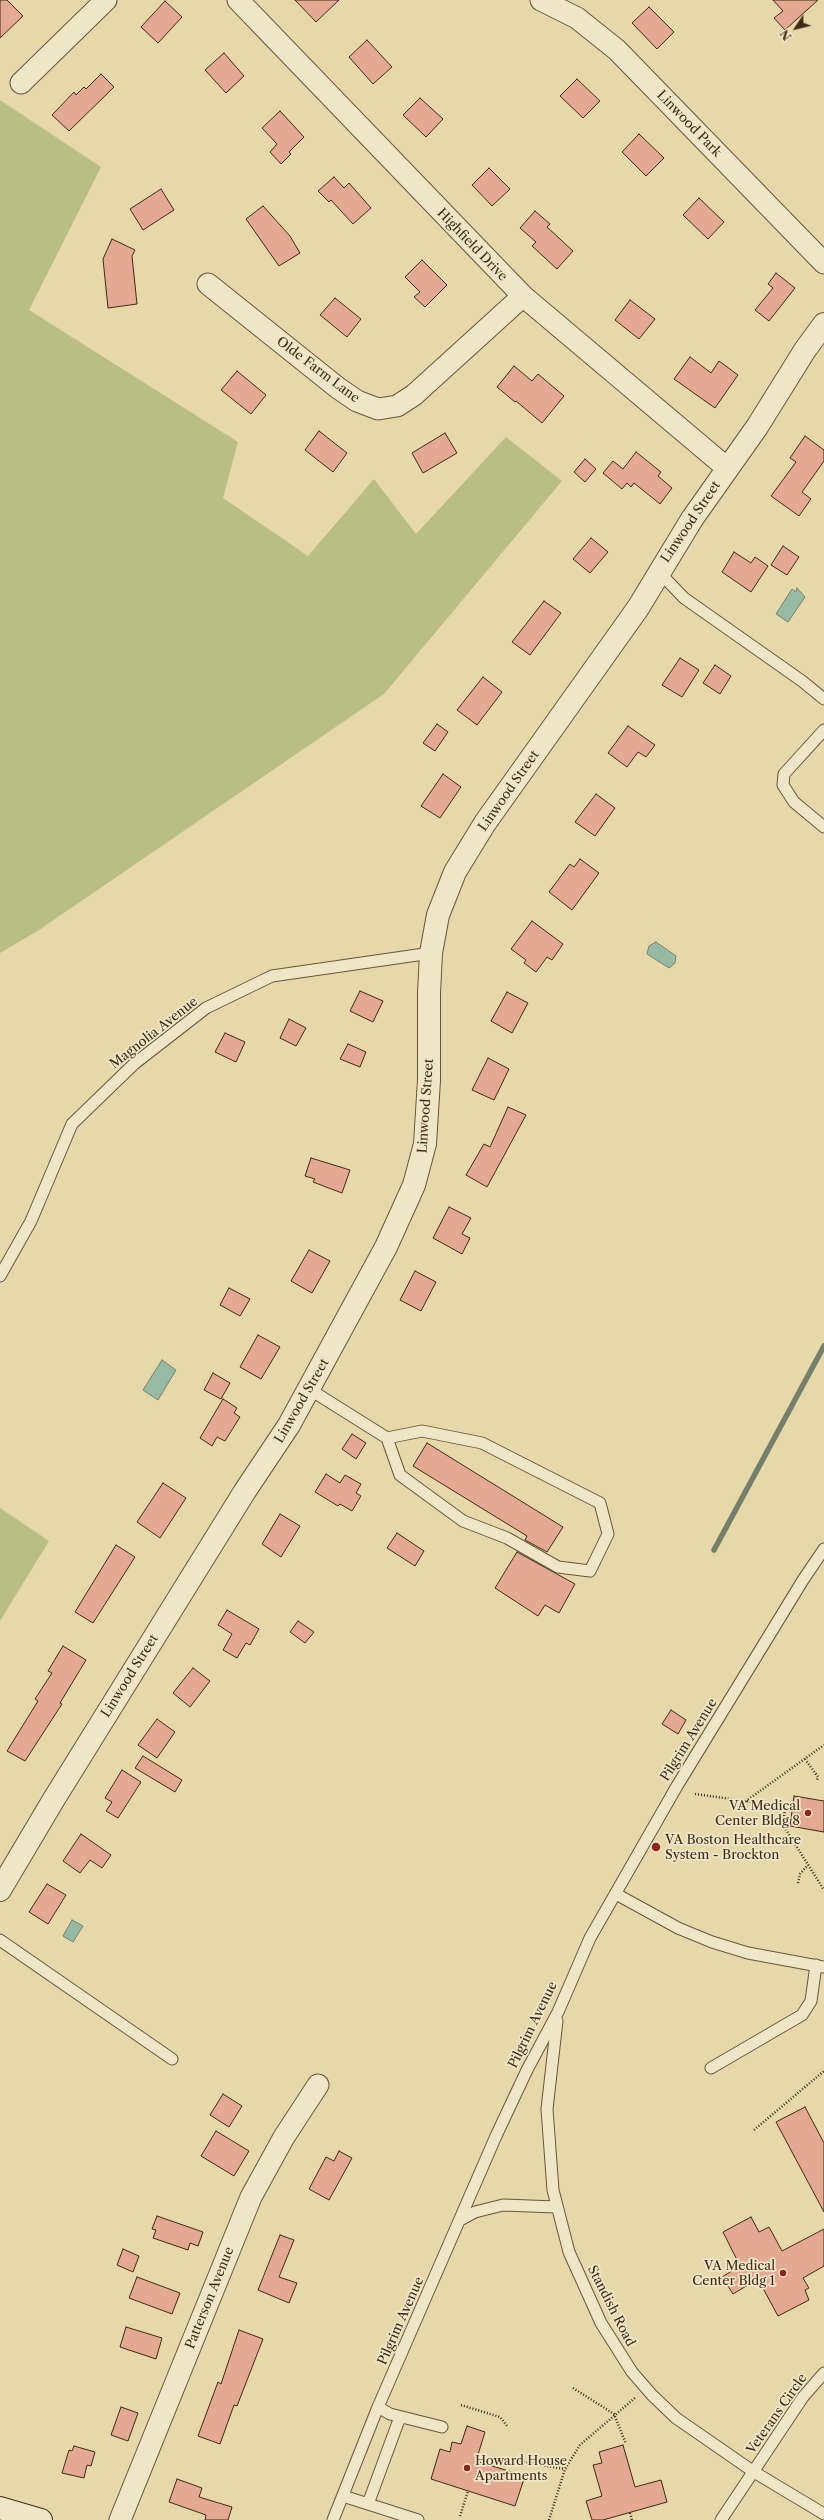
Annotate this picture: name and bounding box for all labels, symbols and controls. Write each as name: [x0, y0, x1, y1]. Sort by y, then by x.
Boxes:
north arrow: [776, 8, 816, 48]
text: N: [778, 27, 795, 43]
street label: Linwood Park: [653, 88, 725, 160]
street label: Highfield Drive: [434, 206, 510, 284]
street label: Olde Farm Lane: [273, 334, 363, 406]
street label: Linwood Street: [658, 478, 724, 566]
street label: Linwood Street: [475, 748, 543, 834]
street label: Magnolia Avenue: [107, 994, 201, 1072]
street label: Linwood Street: [415, 1058, 437, 1154]
street label: Linwood Street: [272, 1356, 332, 1446]
street label: Linwood Street: [98, 1632, 162, 1720]
street label: Pilgrim Avenue: [657, 1696, 721, 1784]
place label: VA Medical Center Bldg 8: [715, 1798, 800, 1829]
marker: VA Medical Center Bldg 8: [803, 1808, 813, 1818]
place label: VA Boston Healthcare System - Brockton: [665, 1832, 801, 1863]
marker: VA Boston Healthcare System - Brockton: [650, 1841, 662, 1853]
street label: Pilgrim Avenue: [505, 1979, 561, 2071]
street label: Patterson Avenue: [182, 2245, 238, 2351]
place label: VA Medical Center Bldg 1: [692, 2258, 775, 2289]
street label: Standish Road: [584, 2263, 638, 2349]
marker: VA Medical Center Bldg 1: [778, 2268, 788, 2278]
street label: Pilgrim Avenue: [375, 2275, 427, 2367]
street label: Veterans Circle: [744, 2371, 810, 2457]
place label: Howard House Apartments: [475, 2453, 567, 2484]
marker: Howard House Apartments: [462, 2463, 472, 2473]

